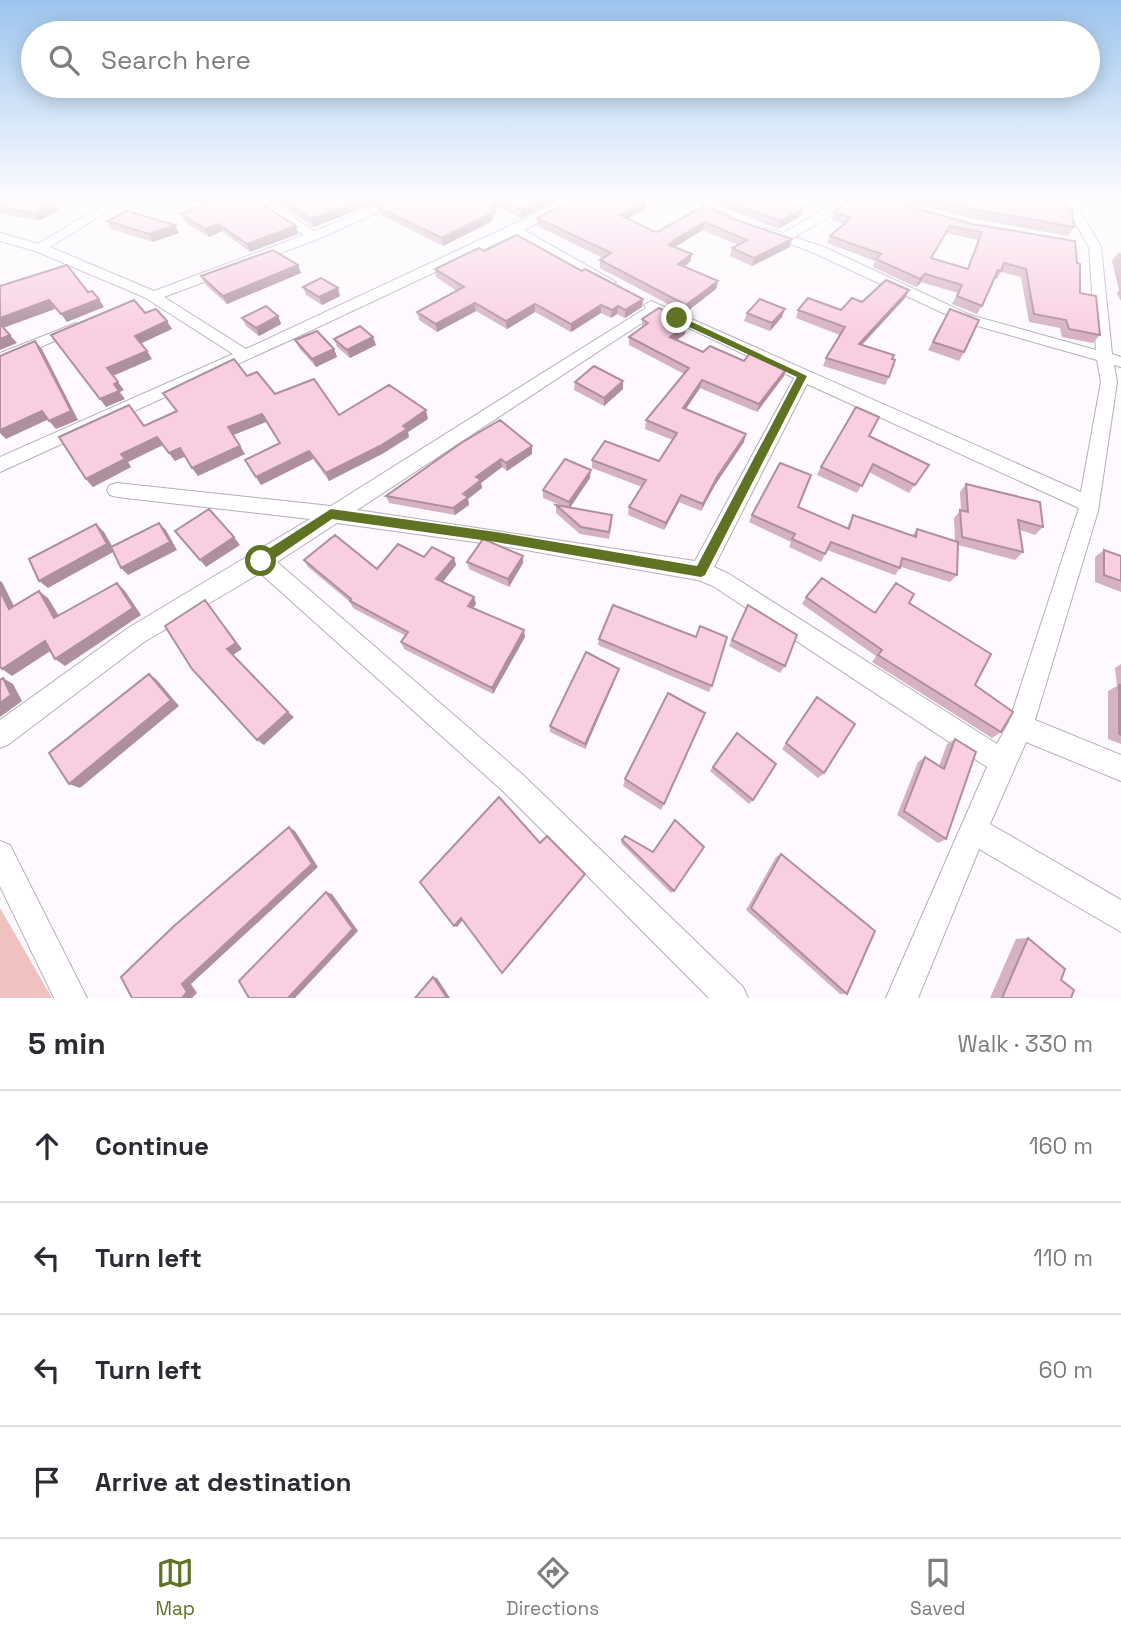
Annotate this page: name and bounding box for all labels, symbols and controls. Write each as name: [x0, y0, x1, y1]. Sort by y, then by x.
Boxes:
search box: [21, 21, 1100, 98]
icon: search: [45, 41, 83, 79]
text: Search here: [101, 43, 251, 77]
route end: [661, 302, 692, 333]
route start: [245, 545, 276, 576]
text: 5 min: [28, 1024, 106, 1063]
text: Walk · 330 m: [958, 1029, 1093, 1059]
icon: ahead: [28, 1127, 66, 1165]
text: Continue: [95, 1129, 209, 1163]
text: 160 m: [1029, 1131, 1093, 1161]
icon: left: [28, 1239, 66, 1277]
text: Turn left: [95, 1241, 202, 1275]
text: 110 m: [1033, 1243, 1093, 1273]
icon: left: [28, 1351, 66, 1389]
text: Turn left: [95, 1353, 202, 1387]
text: 60 m: [1038, 1355, 1093, 1385]
icon: arrive: [28, 1463, 66, 1501]
text: Arrive at destination: [95, 1465, 352, 1499]
tab: Map: [155, 1554, 195, 1621]
tab: Directions: [506, 1554, 599, 1621]
tab: Saved: [910, 1554, 966, 1621]

